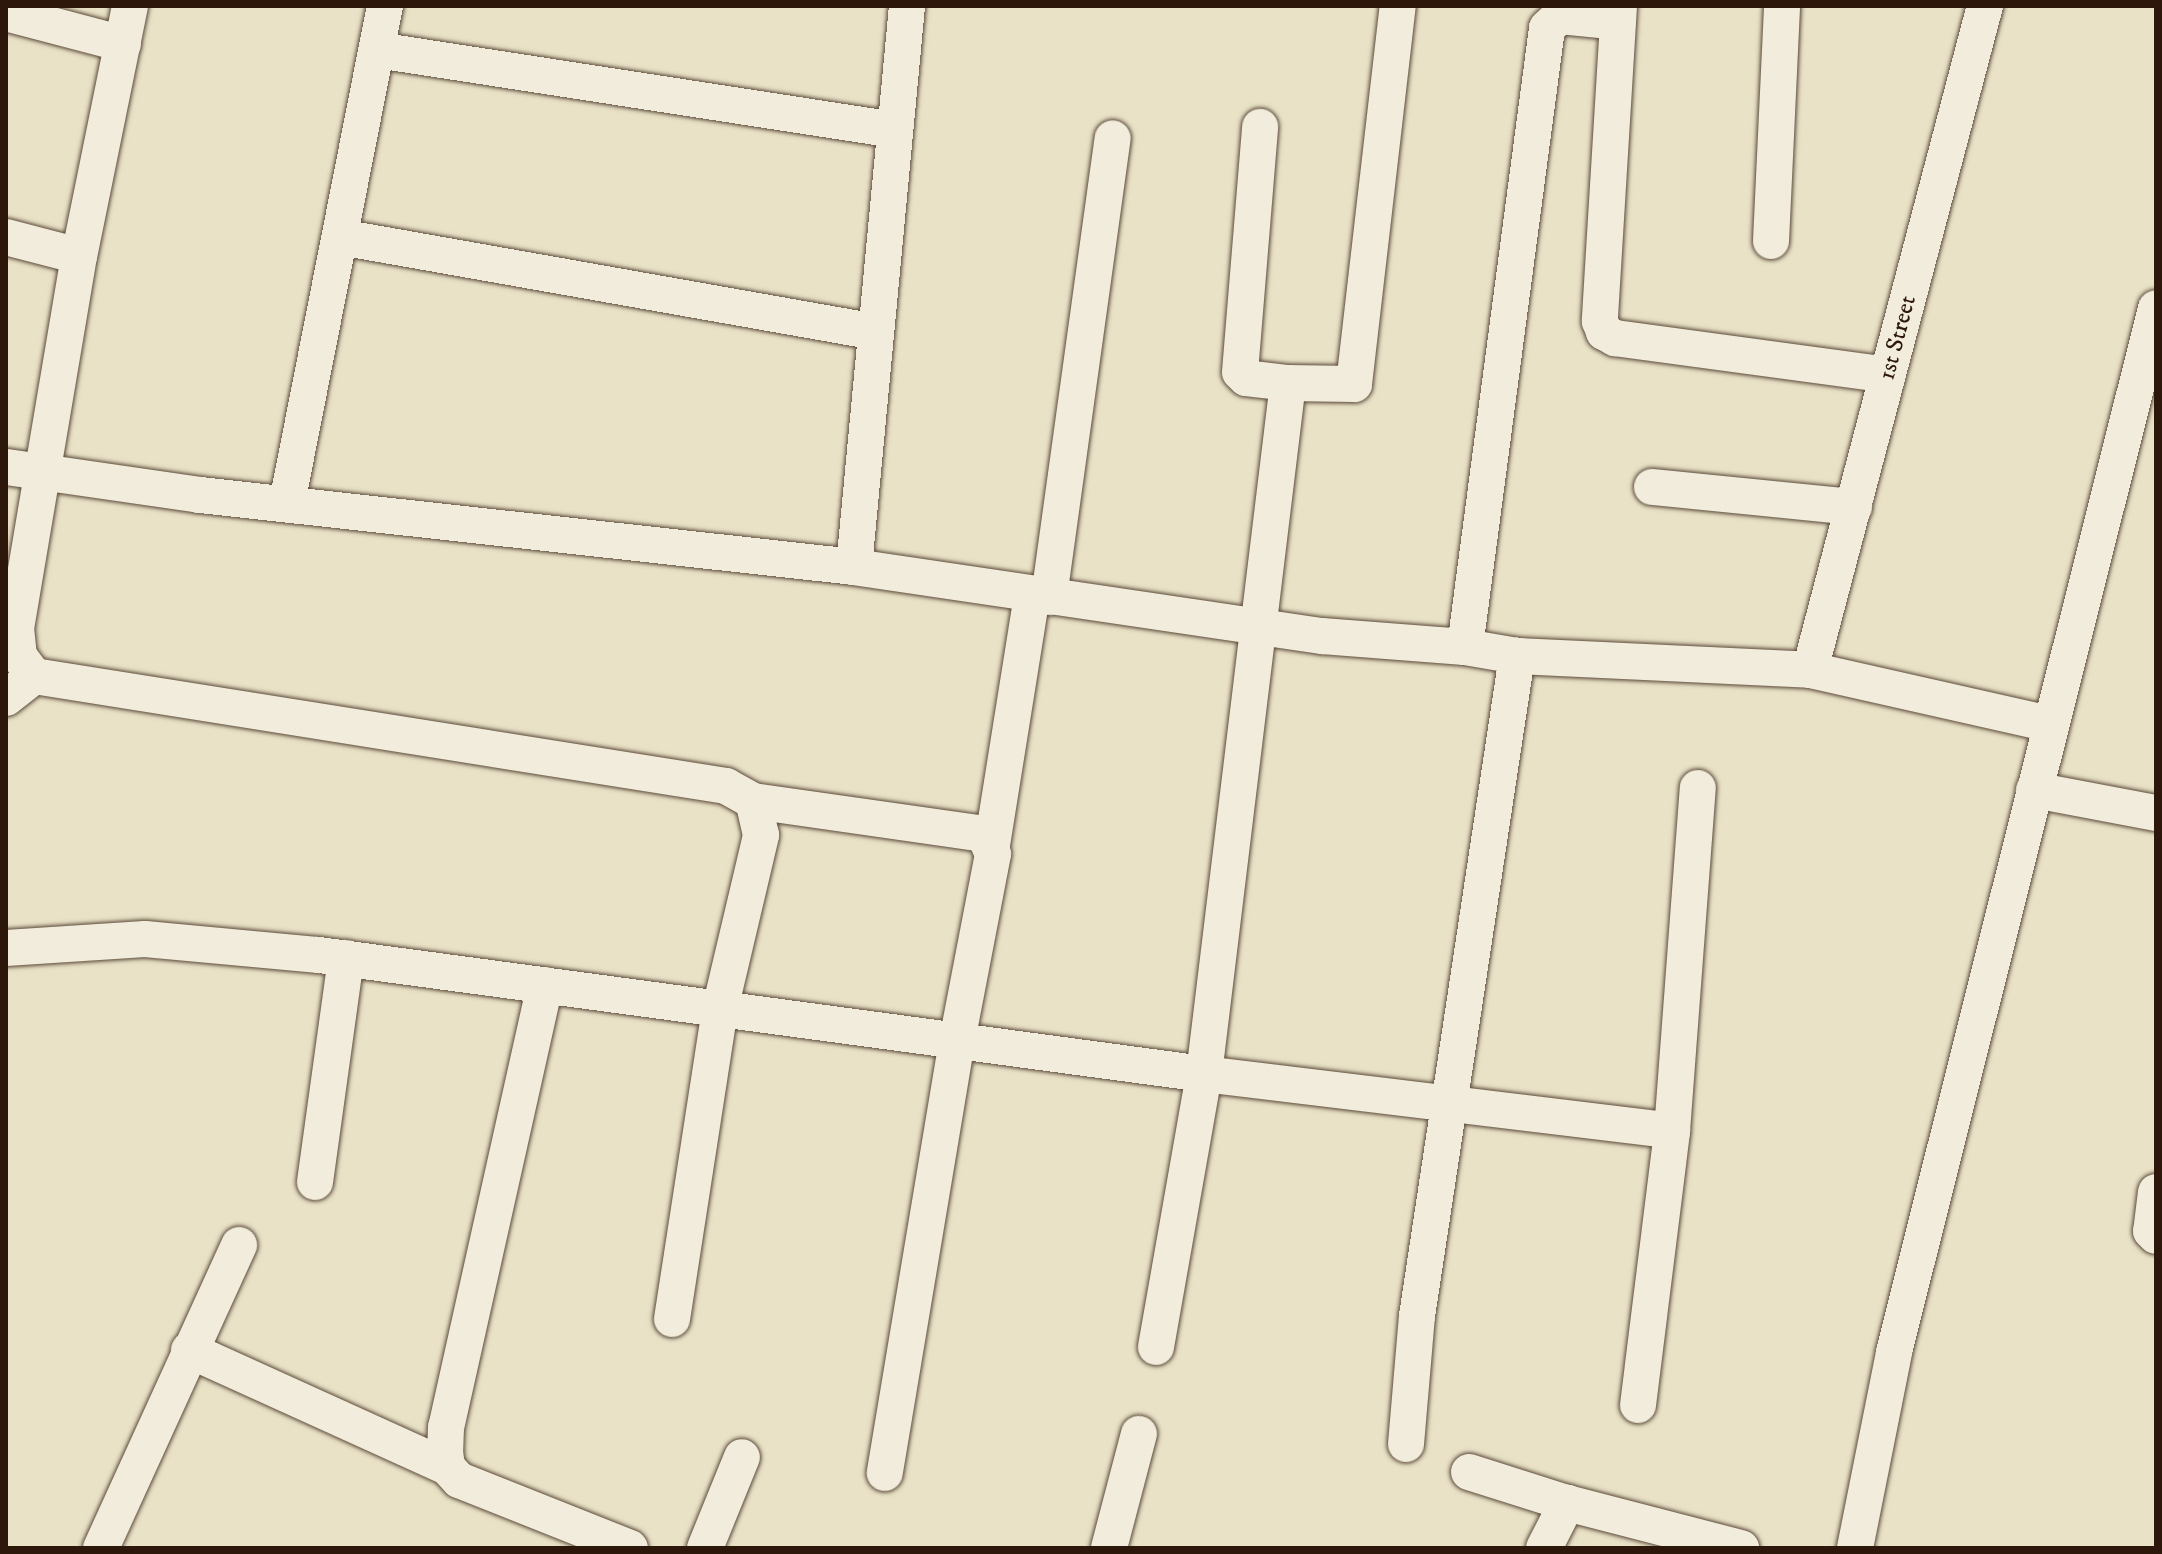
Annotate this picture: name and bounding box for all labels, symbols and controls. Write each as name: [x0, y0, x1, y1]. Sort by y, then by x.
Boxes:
street label: 1st Street: [1873, 293, 1923, 383]

